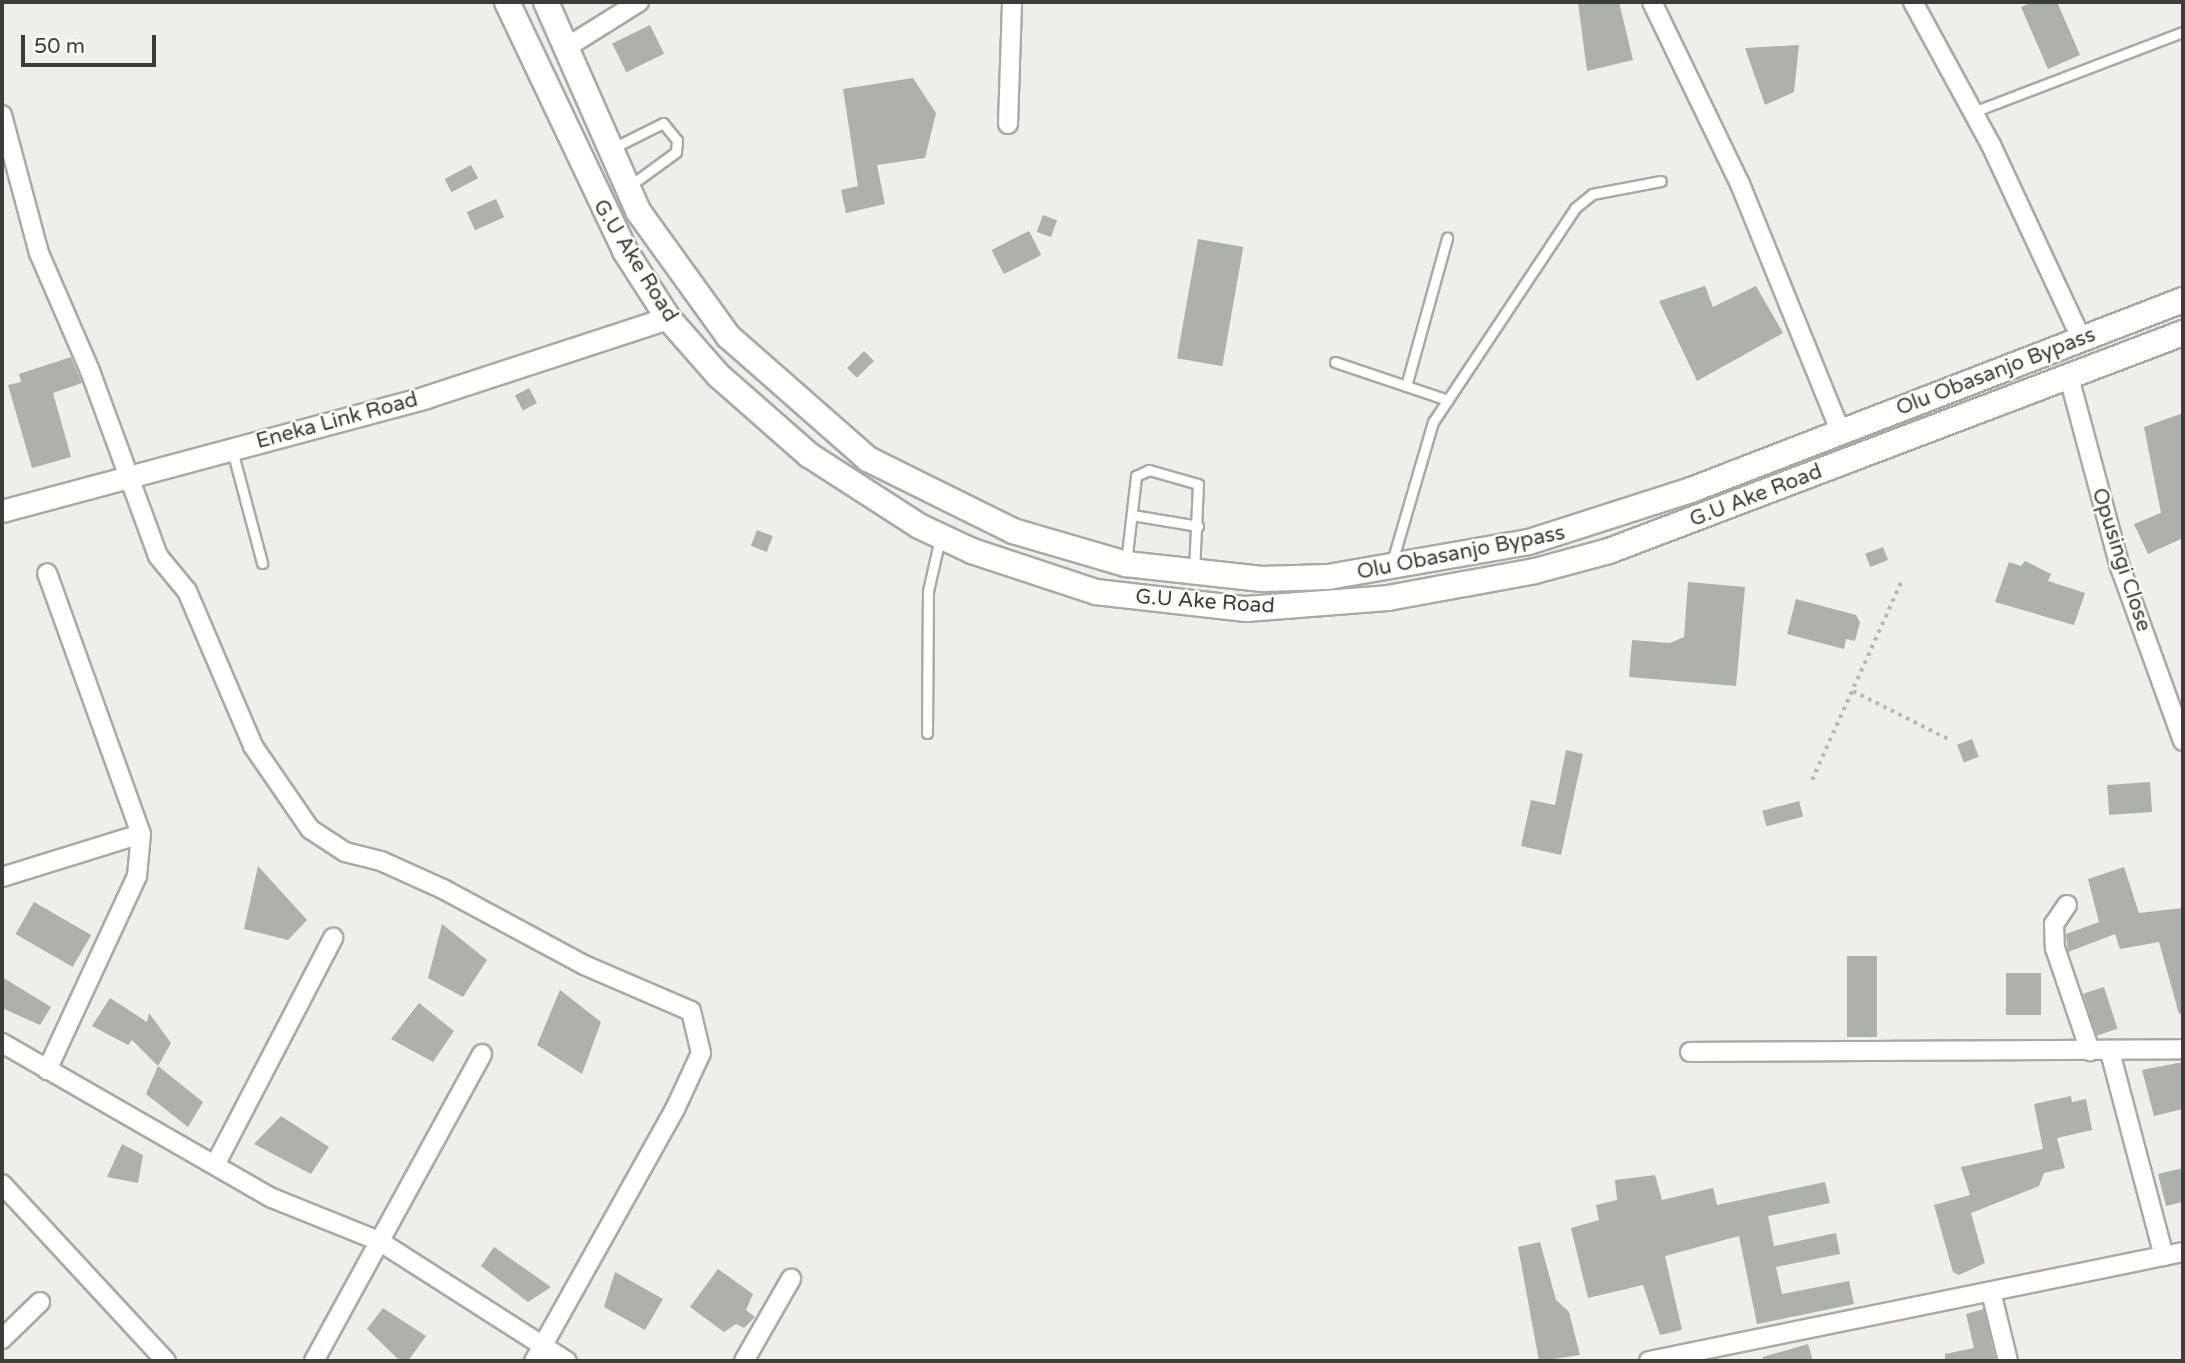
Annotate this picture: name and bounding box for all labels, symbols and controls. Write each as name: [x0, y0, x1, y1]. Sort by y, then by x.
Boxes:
scale bar: [24, 21, 159, 65]
text: 50 m: [34, 34, 85, 59]
street label: G.U Ake Road: [587, 195, 683, 327]
street label: Olu Obasanjo Bypass: [1893, 322, 2099, 422]
street label: Eneka Link Road: [253, 387, 421, 455]
street label: G.U Ake Road: [1686, 459, 1826, 533]
street label: Opusingi Close: [2086, 485, 2156, 635]
street label: Olu Obasanjo Bypass: [1355, 520, 1567, 586]
street label: G.U Ake Road: [1134, 585, 1276, 619]

